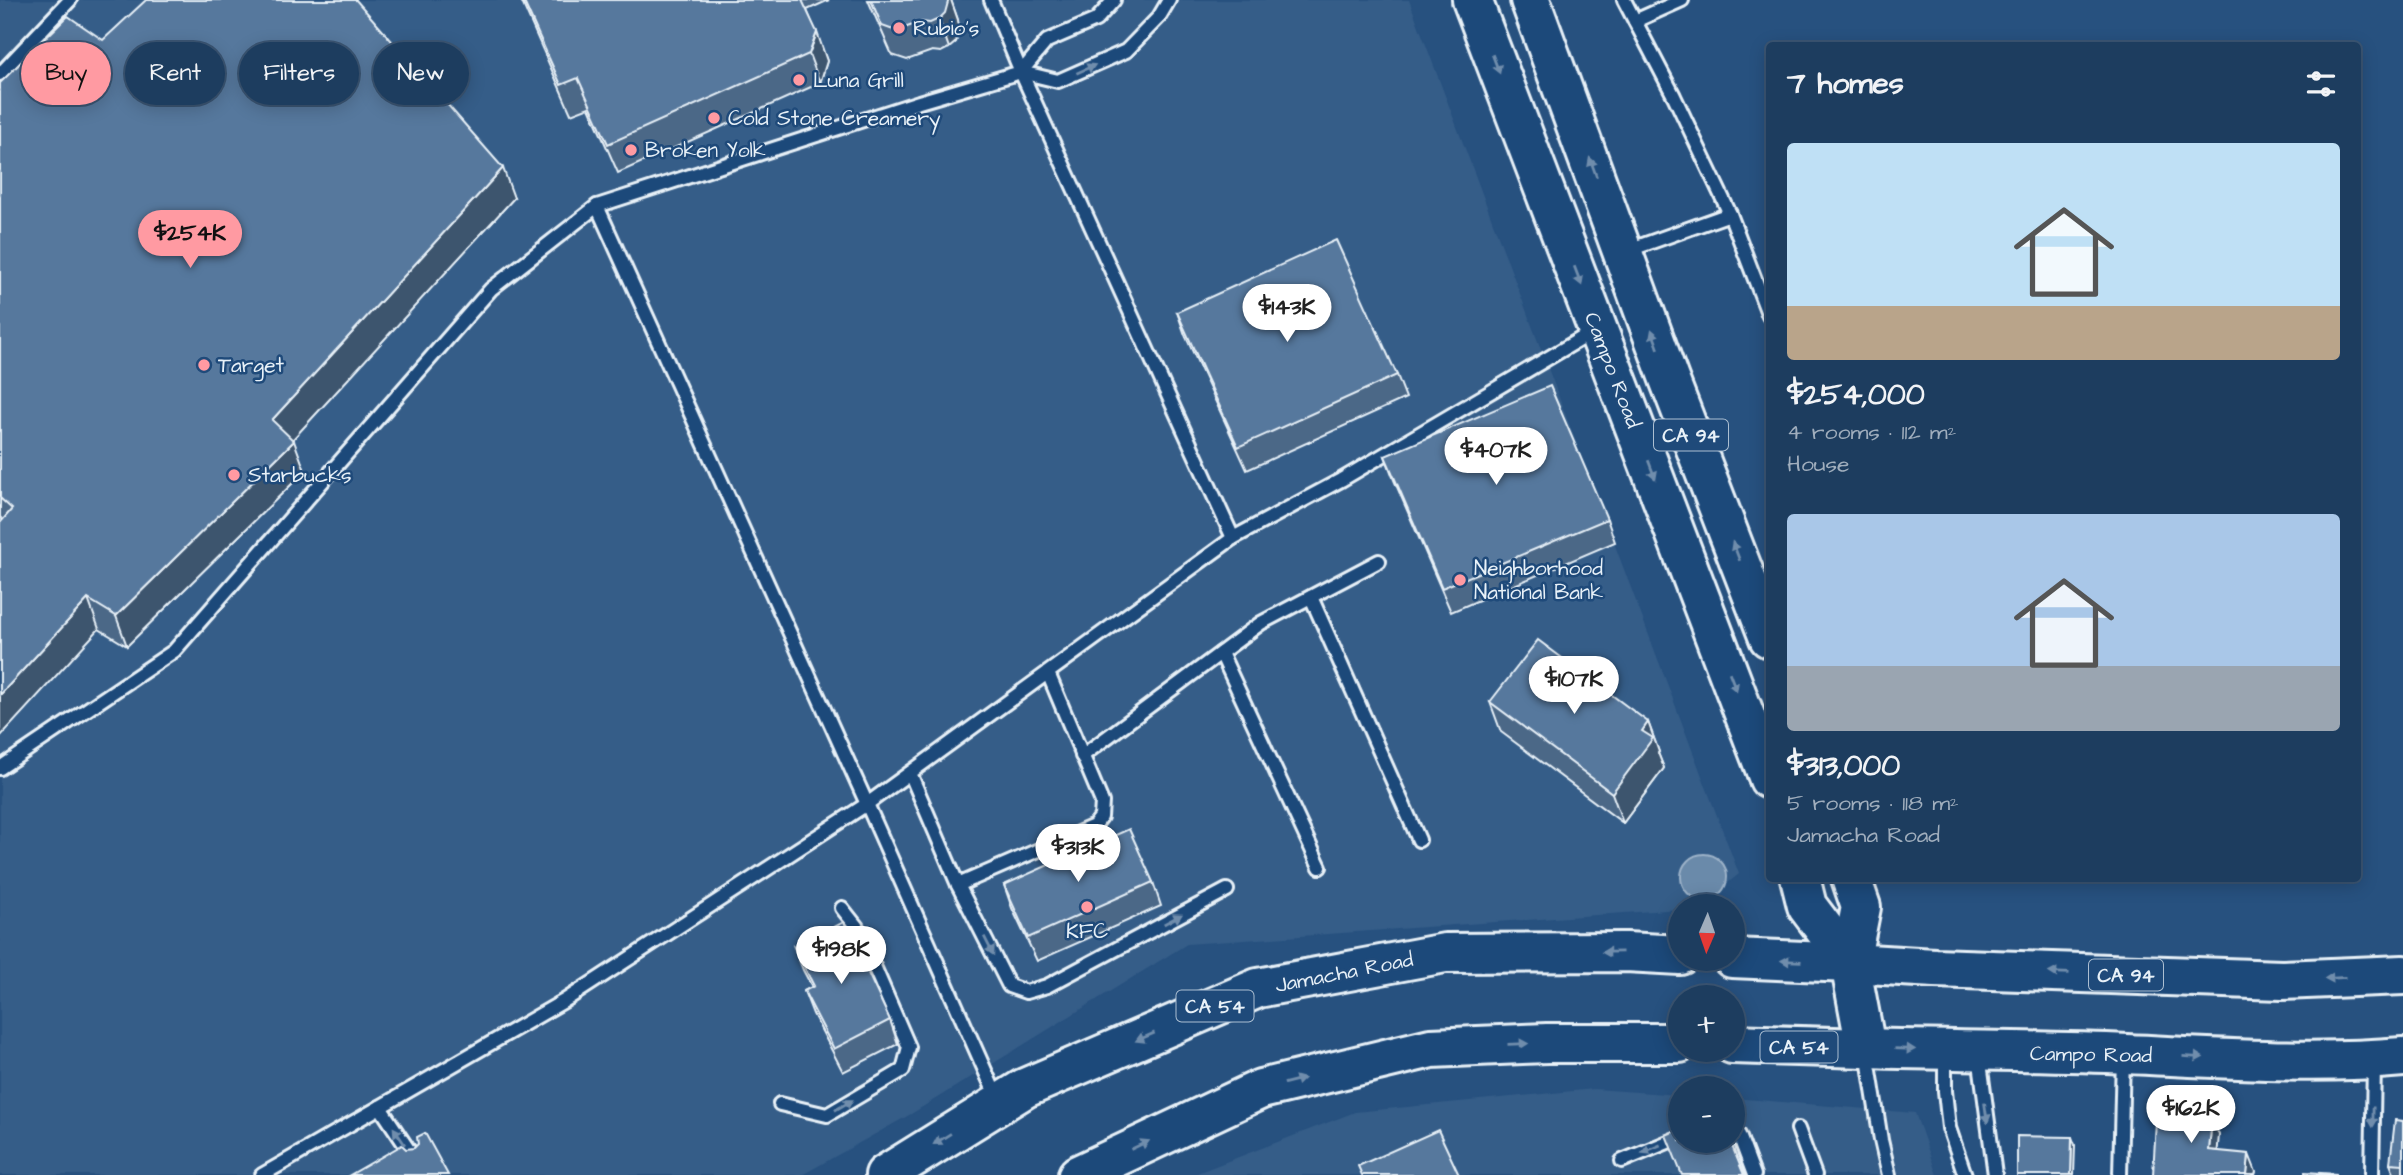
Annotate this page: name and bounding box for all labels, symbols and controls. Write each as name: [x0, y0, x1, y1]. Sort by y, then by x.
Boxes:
place label: Rubio's: [913, 14, 979, 43]
marker: Rubio's: [891, 20, 907, 36]
chip: Buy: [21, 42, 111, 105]
chip: Rent: [125, 42, 225, 105]
chip: Filters: [239, 42, 359, 105]
chip: New: [373, 42, 469, 105]
one-way arrow: [1491, 53, 1502, 74]
one-way arrow: [1076, 63, 1096, 75]
text: 7 homes: [1787, 63, 1904, 105]
icon: filters: [2302, 65, 2340, 103]
place label: Luna Grill: [813, 66, 904, 95]
marker: Luna Grill: [791, 72, 807, 88]
place label: Cold Stone Creamery: [728, 104, 941, 135]
marker: Cold Stone Creamery: [706, 110, 722, 126]
place label: Broken Yolk: [645, 136, 766, 165]
marker: Broken Yolk: [623, 142, 639, 158]
one-way arrow: [1587, 156, 1598, 177]
icon: home: [2001, 189, 2127, 315]
pin: $254K: [141, 210, 239, 270]
text: $254K: [154, 217, 226, 249]
one-way arrow: [1572, 266, 1583, 287]
pin: $143K: [1238, 284, 1336, 344]
text: $143K: [1258, 291, 1316, 323]
street label: Campo Road: [1576, 308, 1648, 433]
one-way arrow: [1649, 328, 1660, 349]
place label: Target: [218, 351, 285, 382]
marker: Target: [196, 357, 212, 373]
text: $254,000: [1787, 374, 1925, 416]
text: 4 rooms · 112 m²: [1787, 416, 1956, 448]
road number: CA 94: [1654, 420, 1728, 450]
pin: $407K: [1447, 428, 1545, 487]
text: $407K: [1460, 434, 1532, 466]
text: House: [1787, 448, 1850, 480]
one-way arrow: [1646, 459, 1657, 480]
place label: Starbucks: [248, 461, 351, 490]
marker: Starbucks: [226, 467, 242, 483]
one-way arrow: [1730, 541, 1741, 562]
place label: Neighborhood National Bank: [1474, 554, 1603, 607]
icon: home: [2001, 560, 2127, 686]
marker: Neighborhood National Bank: [1452, 572, 1468, 588]
pin: $107K: [1525, 656, 1623, 716]
text: $107K: [1545, 663, 1603, 695]
one-way arrow: [1728, 672, 1739, 693]
text: $313,000: [1787, 745, 1900, 787]
text: 5 rooms · 118 m²: [1787, 787, 1959, 819]
text: Jamacha Road: [1787, 819, 1940, 851]
pin: $313K: [1029, 824, 1127, 884]
text: $313K: [1051, 831, 1105, 863]
north arrow: [1668, 894, 1745, 971]
map controls: [1668, 894, 1745, 1153]
marker: KFC: [1079, 899, 1095, 915]
one-way arrow: [1163, 913, 1183, 924]
place label: KFC: [1066, 917, 1108, 946]
pin: $198K: [792, 926, 890, 986]
text: $198K: [812, 933, 870, 965]
one-way arrow: [984, 936, 995, 956]
street label: Jamacha Road: [1273, 945, 1416, 1000]
one-way arrow: [1601, 946, 1623, 958]
one-way arrow: [1780, 956, 1802, 967]
road number: CA 94: [2089, 959, 2163, 990]
one-way arrow: [2047, 967, 2069, 978]
one-way arrow: [2324, 973, 2346, 984]
button: +: [1668, 985, 1745, 1062]
road number: CA 54: [1176, 990, 1254, 1022]
one-way arrow: [1134, 1031, 1155, 1042]
road number: CA 54: [1760, 1032, 1838, 1063]
one-way arrow: [1507, 1039, 1529, 1050]
street label: Campo Road: [2030, 1039, 2152, 1071]
one-way arrow: [1895, 1044, 1917, 1055]
one-way arrow: [2182, 1052, 2204, 1063]
one-way arrow: [1284, 1075, 1306, 1086]
button: −: [1668, 1076, 1745, 1153]
pin: $162K: [2142, 1086, 2240, 1145]
text: $162K: [2162, 1092, 2220, 1124]
one-way arrow: [835, 1098, 854, 1111]
one-way arrow: [1981, 1102, 1992, 1124]
one-way arrow: [2367, 1107, 2379, 1129]
one-way arrow: [393, 1126, 406, 1145]
one-way arrow: [933, 1133, 952, 1146]
one-way arrow: [1130, 1139, 1150, 1151]
one-way arrow: [1640, 1143, 1661, 1154]

